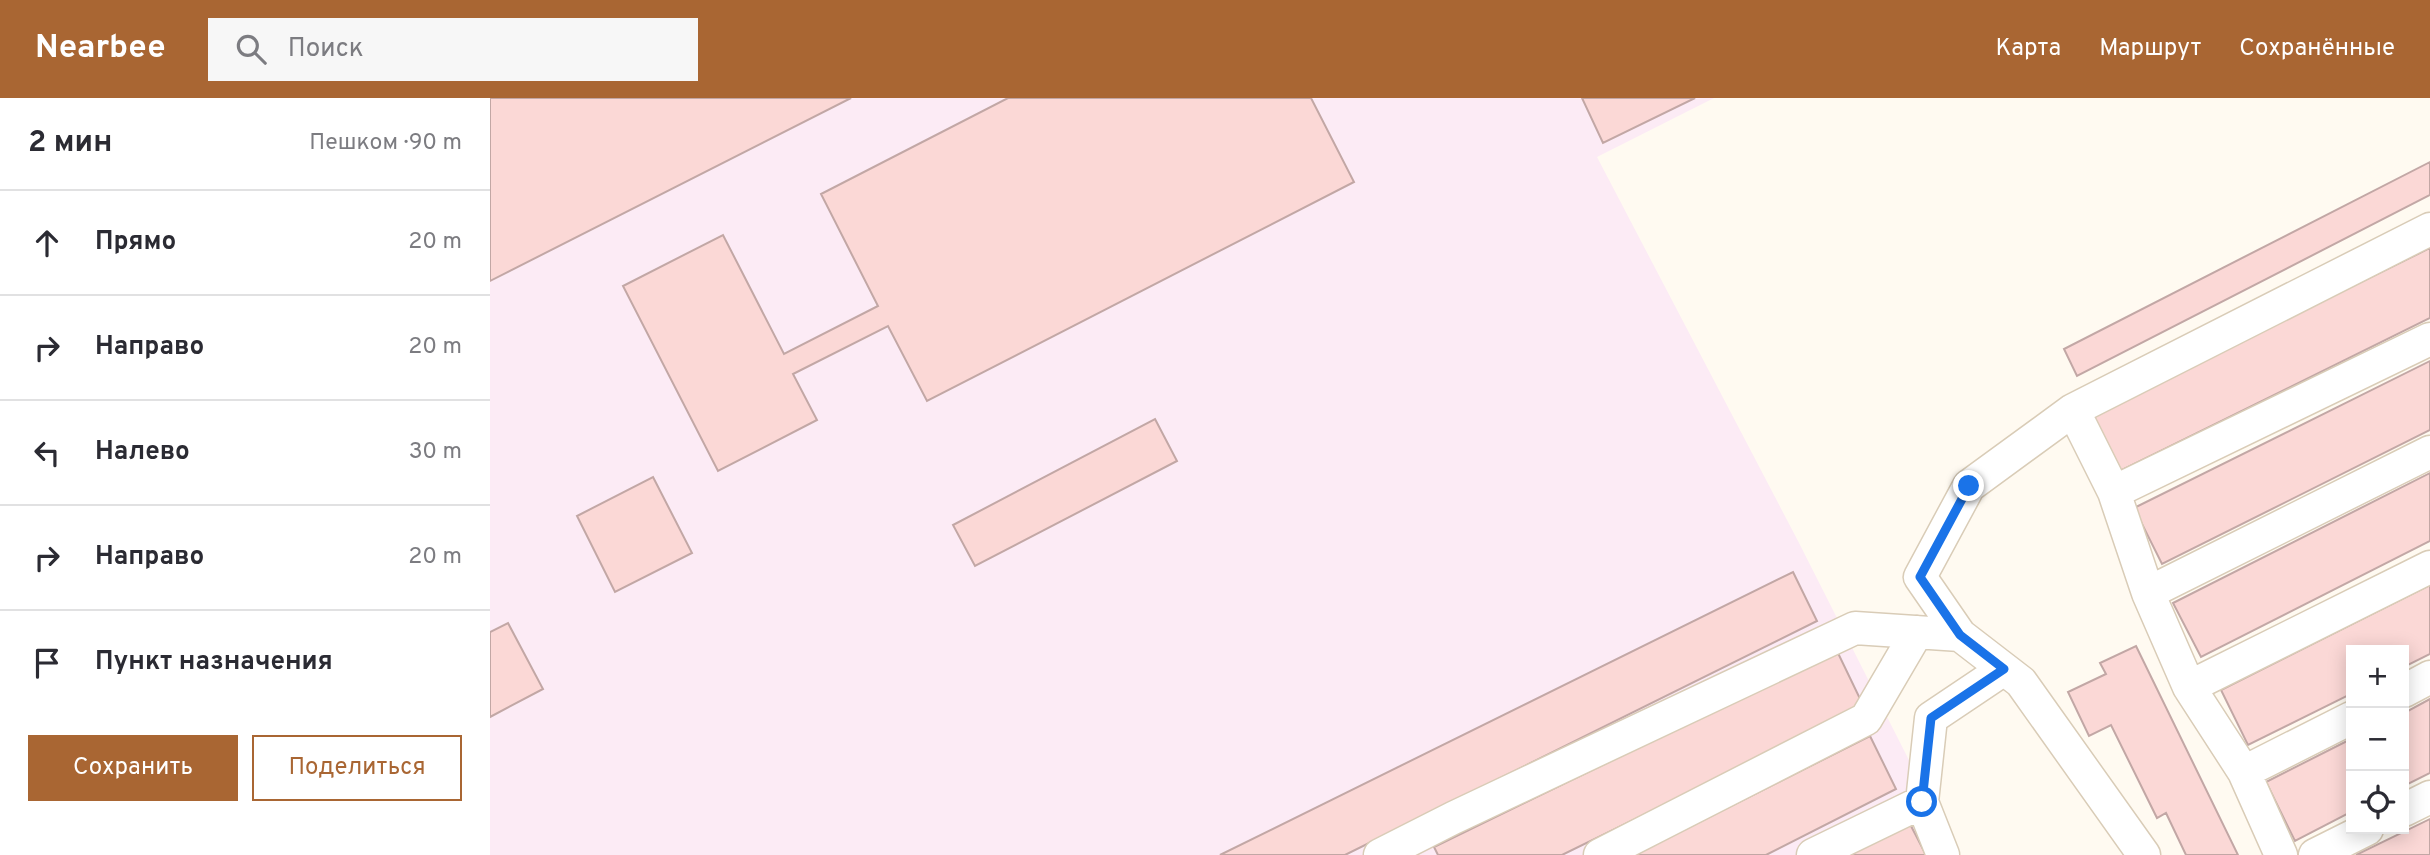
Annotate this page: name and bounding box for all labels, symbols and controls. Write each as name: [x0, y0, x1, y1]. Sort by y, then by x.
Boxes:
search box: [208, 18, 698, 81]
text: Nearbee: [35, 28, 166, 70]
icon: search: [232, 30, 270, 68]
text: Поиск: [288, 33, 364, 66]
text: Карта: [1995, 34, 2061, 64]
text: Маршрут: [2099, 34, 2201, 64]
text: Сохранённые: [2239, 34, 2395, 64]
text: 2 мин: [28, 125, 112, 162]
text: Пешком · 90 m: [309, 129, 462, 158]
icon: ahead: [28, 224, 66, 262]
text: Прямо: [95, 226, 176, 259]
text: 20 m: [408, 228, 462, 257]
icon: right: [28, 329, 66, 367]
text: Направо: [95, 331, 204, 364]
text: 20 m: [408, 333, 462, 362]
icon: left: [28, 434, 66, 472]
text: Налево: [95, 436, 190, 469]
text: 30 m: [409, 438, 462, 467]
route end: [1953, 470, 1984, 501]
icon: right: [28, 539, 66, 577]
text: Направо: [95, 541, 204, 574]
text: 20 m: [408, 543, 462, 572]
icon: arrive: [28, 644, 66, 682]
map controls: [2346, 645, 2409, 834]
button: +: [2346, 645, 2409, 708]
text: Пункт назначения: [95, 646, 333, 679]
button: −: [2346, 708, 2409, 771]
button: Сохранить: [28, 735, 238, 801]
button: Поделиться: [252, 735, 462, 801]
button: locate: [2346, 771, 2409, 834]
route start: [1906, 786, 1937, 817]

